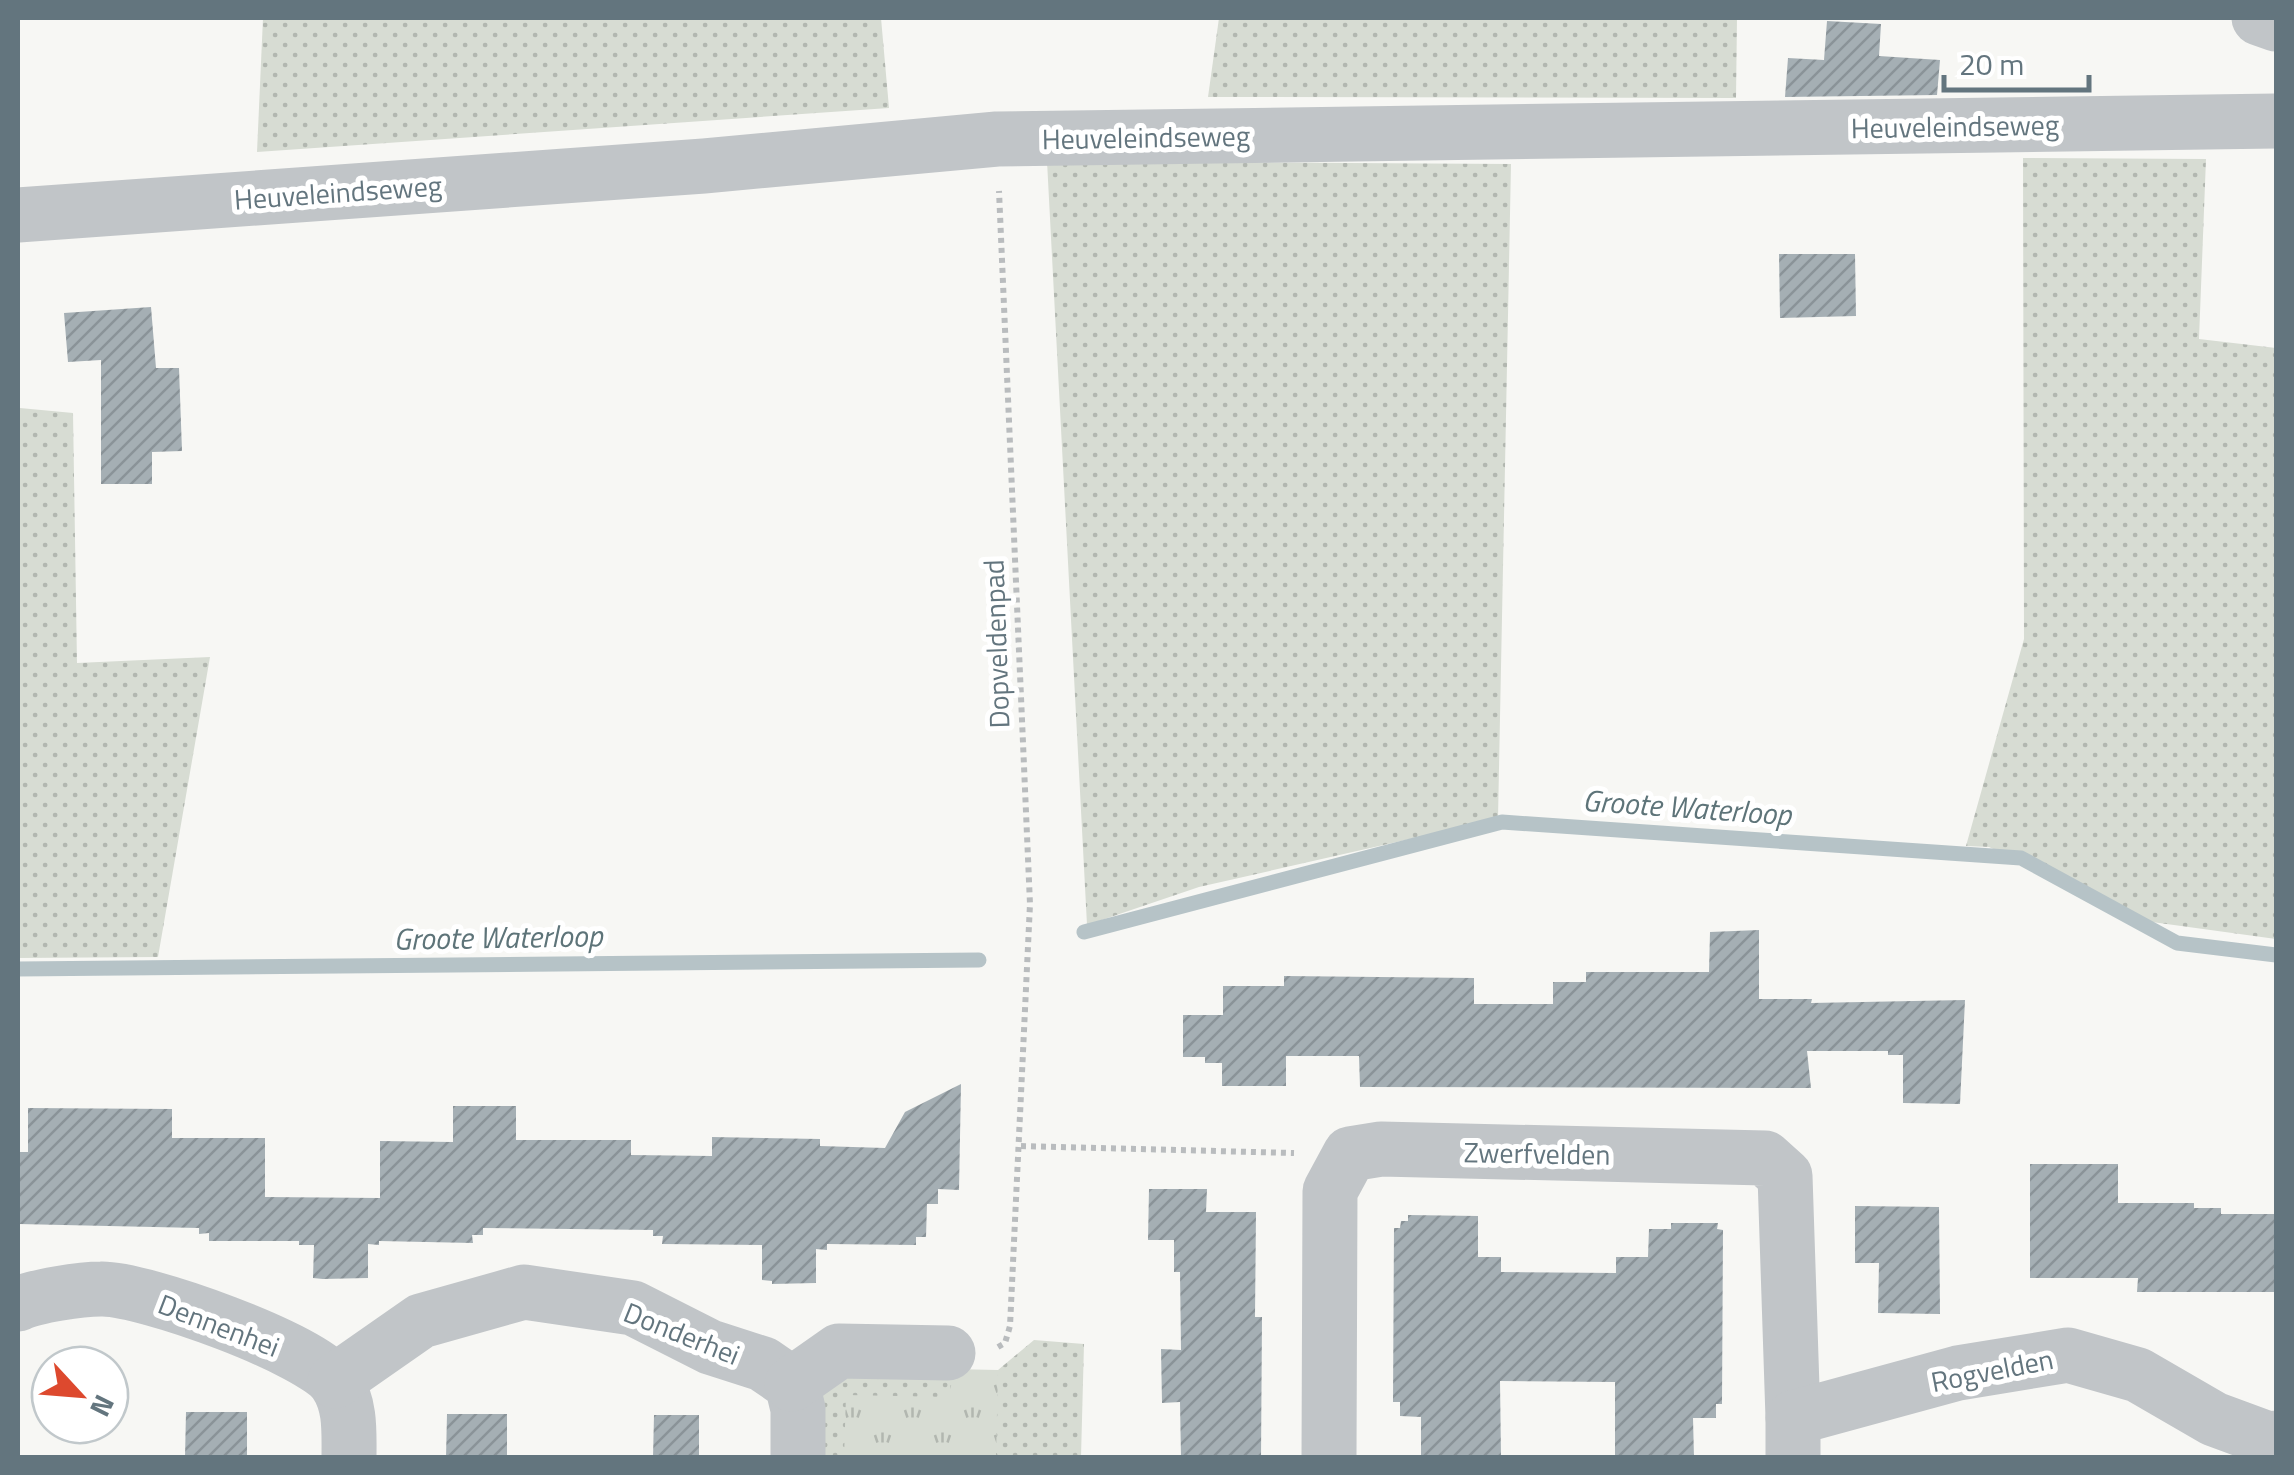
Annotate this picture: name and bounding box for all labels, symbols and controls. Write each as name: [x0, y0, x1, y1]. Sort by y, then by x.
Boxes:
scale bar: [1944, 30, 2089, 92]
text: 20 m: [1959, 41, 2024, 87]
street label: Heuveleindseweg: [1850, 103, 2060, 149]
street label: Heuveleindseweg: [1041, 114, 1251, 160]
street label: Heuveleindseweg: [233, 163, 443, 221]
street label: Dopveldenpad: [972, 559, 1020, 729]
water label: Groote Waterloop: [1581, 777, 1794, 837]
water label: Groote Waterloop: [393, 912, 604, 962]
street label: Zwerfvelden: [1463, 1130, 1611, 1176]
street label: Dennenhei: [152, 1282, 286, 1368]
street label: Donderhei: [617, 1290, 747, 1376]
street label: Rogvelden: [1927, 1337, 2057, 1403]
north arrow: [30, 1345, 130, 1445]
text: N: [79, 1388, 126, 1424]

